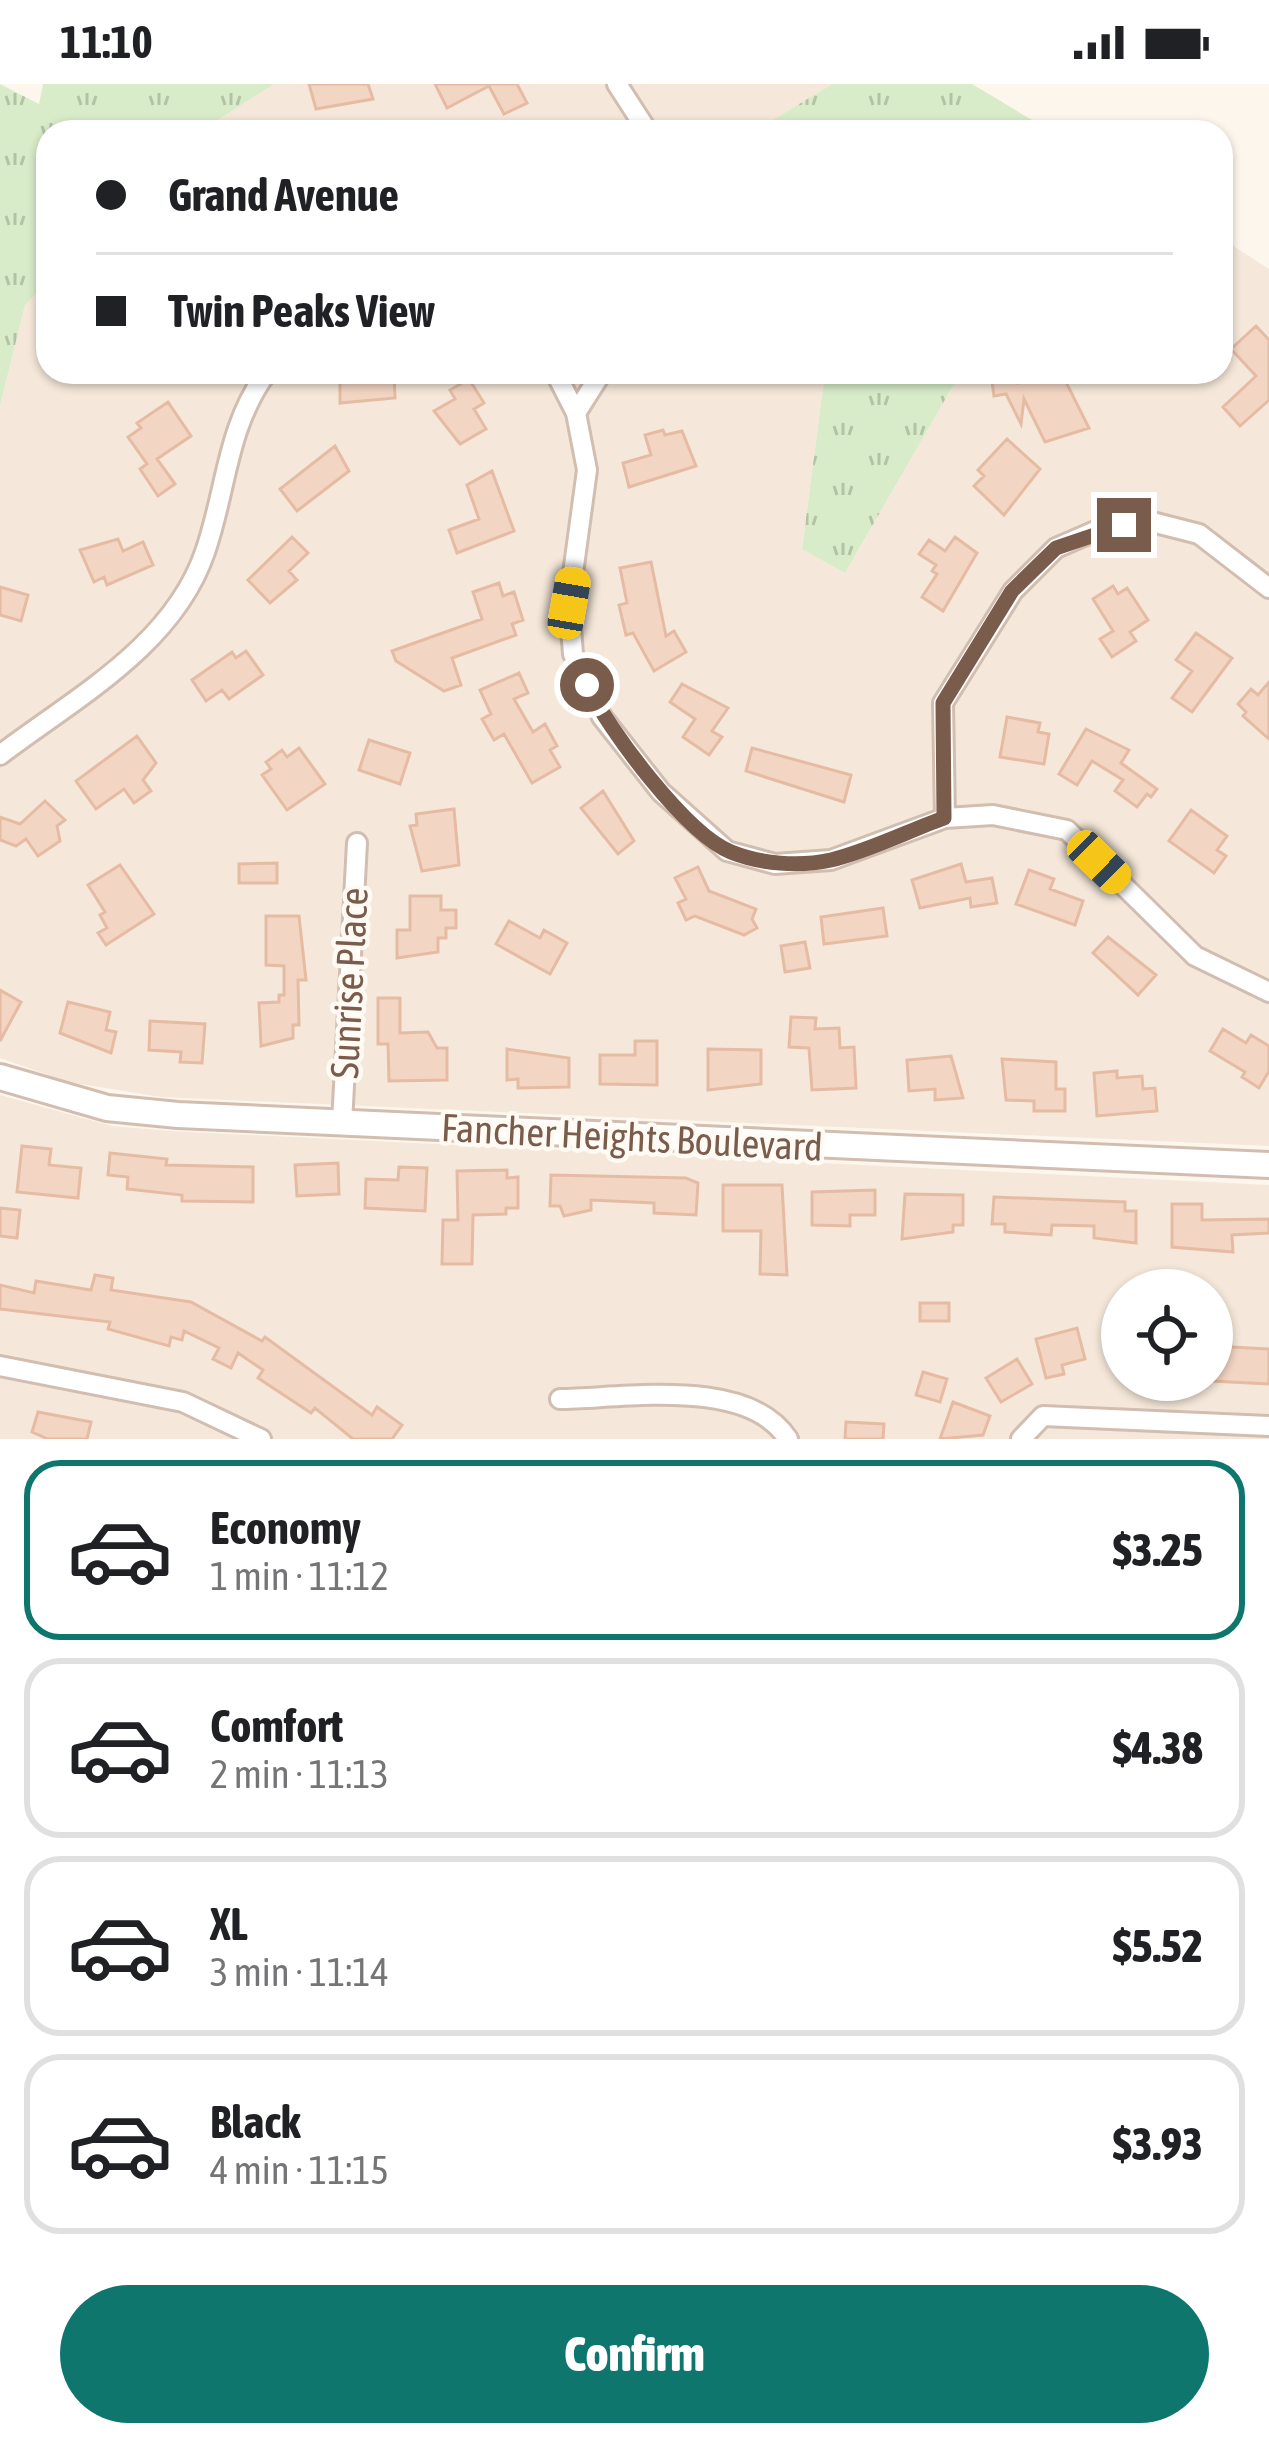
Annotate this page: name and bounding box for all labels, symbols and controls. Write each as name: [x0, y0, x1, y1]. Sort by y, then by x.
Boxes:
text: 11:10: [60, 16, 153, 68]
text: Grand Avenue: [168, 169, 399, 221]
text: Twin Peaks View: [168, 285, 435, 337]
route end: [1097, 498, 1151, 552]
car: [545, 564, 593, 642]
route start: [560, 658, 614, 712]
car: [1061, 824, 1137, 900]
street label: Sunrise Place: [322, 886, 376, 1080]
street label: Fancher Heights Boulevard: [440, 1105, 824, 1169]
map controls: [1101, 1269, 1233, 1401]
button: locate: [1101, 1269, 1233, 1401]
icon: car: [66, 1496, 174, 1604]
text: Economy: [210, 1502, 361, 1554]
text: $3.25: [1113, 1524, 1203, 1576]
text: 1 min · 11:12: [210, 1554, 389, 1598]
icon: car: [66, 1694, 174, 1802]
text: Comfort: [210, 1700, 343, 1752]
text: $4.38: [1113, 1722, 1203, 1774]
text: 2 min · 11:13: [210, 1752, 389, 1796]
icon: car: [66, 1892, 174, 2000]
text: XL: [210, 1898, 248, 1950]
text: $5.52: [1113, 1920, 1203, 1972]
text: 3 min · 11:14: [210, 1950, 389, 1994]
icon: car: [66, 2090, 174, 2198]
text: Black: [210, 2096, 301, 2148]
text: $3.93: [1113, 2118, 1203, 2170]
text: 4 min · 11:15: [210, 2148, 389, 2192]
button: Confirm: [60, 2285, 1209, 2423]

